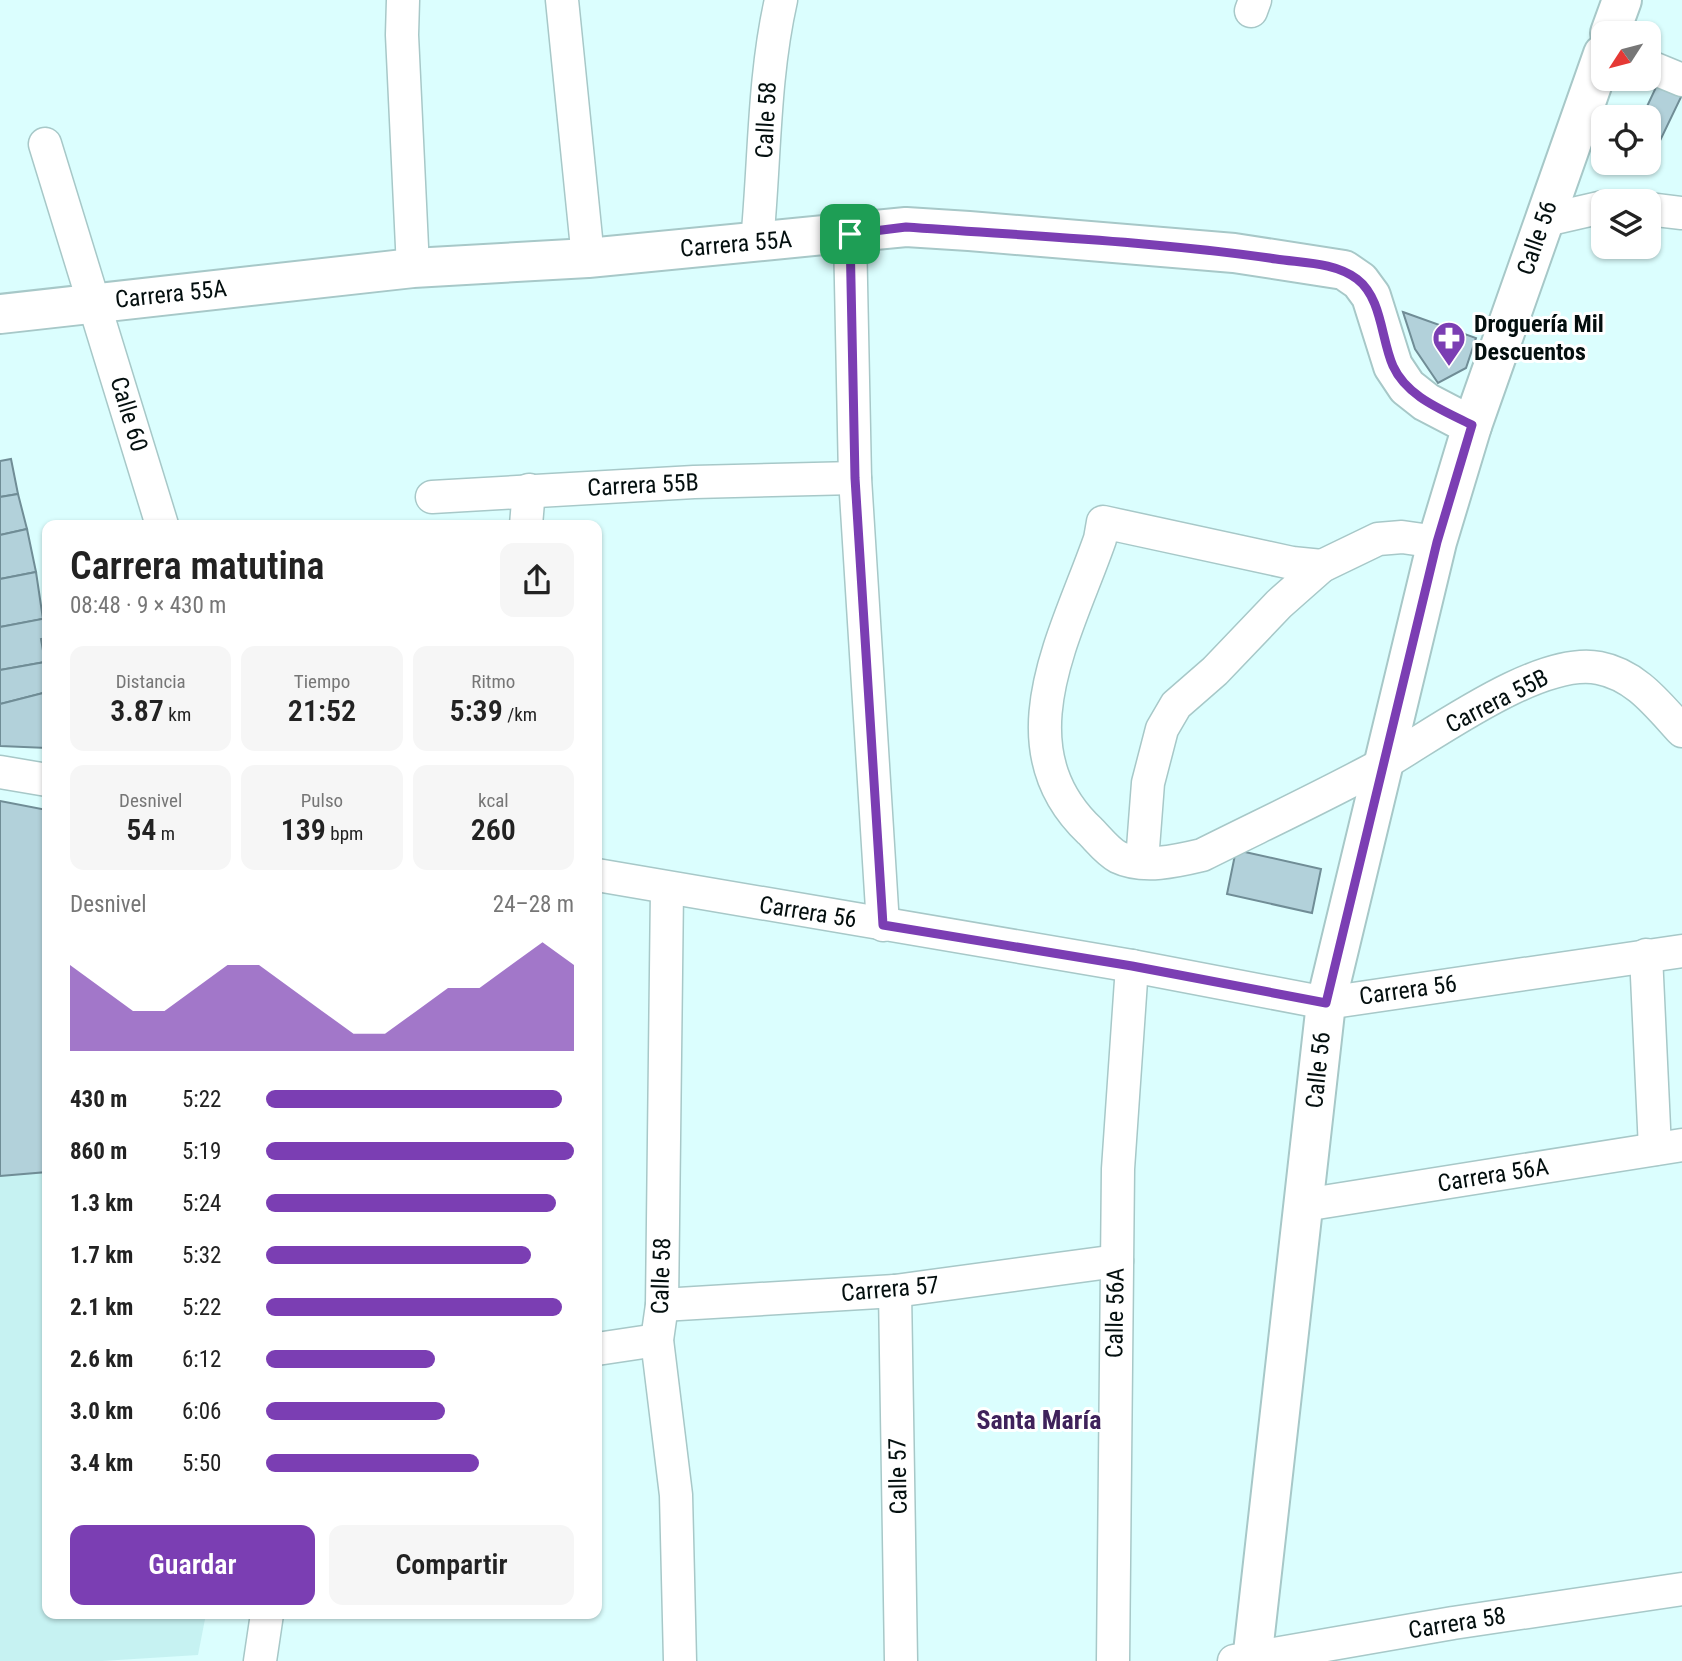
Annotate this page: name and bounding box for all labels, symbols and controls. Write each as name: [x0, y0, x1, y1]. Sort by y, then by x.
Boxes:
north arrow: [1591, 21, 1661, 91]
map controls: [1591, 21, 1661, 259]
street label: Calle 58: [750, 81, 782, 159]
button: locate: [1591, 105, 1661, 175]
button: layers: [1591, 189, 1661, 259]
street label: Calle 56: [1511, 197, 1563, 279]
pin: [820, 204, 880, 264]
icon: arrive: [831, 215, 869, 253]
street label: Carrera 55A: [679, 225, 793, 263]
street label: Carrera 55A: [114, 274, 228, 314]
place label: Droguería Mil Descuentos: [1474, 310, 1604, 366]
pharmacy icon: Droguería Mil Descuentos: [1430, 319, 1468, 368]
street label: Calle 60: [104, 373, 154, 455]
street label: Carrera 55B: [587, 468, 699, 502]
button: share: [500, 543, 574, 617]
text: Carrera matutina: [70, 544, 325, 588]
text: 08:48 · 9 × 430 m: [70, 592, 226, 619]
street label: Carrera 55B: [1441, 663, 1553, 739]
text: Distancia: [116, 670, 186, 693]
text: Tiempo: [294, 670, 350, 693]
text: Ritmo: [471, 670, 515, 693]
text: 3.87: [110, 693, 164, 728]
text: 21:52: [288, 693, 356, 728]
text: 5:39: [450, 693, 503, 728]
text: km: [164, 703, 191, 726]
text: /km: [503, 703, 537, 726]
text: Desnivel: [119, 789, 182, 812]
text: Pulso: [301, 789, 343, 812]
text: kcal: [478, 789, 509, 812]
text: 54: [126, 812, 156, 847]
text: 139: [281, 812, 326, 847]
text: 260: [471, 812, 516, 847]
text: m: [156, 822, 175, 845]
text: bpm: [326, 822, 363, 845]
street label: Carrera 56: [757, 890, 859, 934]
text: Desnivel: [70, 891, 147, 918]
text: 24–28 m: [493, 891, 574, 918]
street label: Carrera 56: [1357, 969, 1459, 1011]
street label: Calle 56: [1300, 1030, 1336, 1110]
text: 430 m: [70, 1086, 127, 1113]
text: 5:22: [182, 1086, 221, 1113]
text: 860 m: [70, 1138, 127, 1165]
text: 5:19: [182, 1138, 221, 1165]
street label: Carrera 56A: [1435, 1152, 1551, 1198]
text: 1.3 km: [70, 1190, 133, 1217]
text: 5:24: [182, 1190, 221, 1217]
street label: Calle 58: [646, 1237, 676, 1315]
text: 1.7 km: [70, 1242, 133, 1269]
text: 5:32: [182, 1242, 221, 1269]
street label: Calle 56A: [1100, 1267, 1130, 1358]
street label: Carrera 57: [840, 1271, 940, 1307]
text: 2.1 km: [70, 1294, 133, 1321]
text: 5:22: [182, 1294, 221, 1321]
text: 2.6 km: [70, 1346, 133, 1373]
text: 6:12: [182, 1346, 221, 1373]
text: 3.0 km: [70, 1398, 133, 1425]
text: 6:06: [182, 1398, 221, 1425]
district label: Santa María: [977, 1405, 1101, 1435]
street label: Calle 57: [883, 1437, 913, 1515]
text: 3.4 km: [70, 1450, 133, 1477]
text: 5:50: [182, 1450, 221, 1477]
button: Guardar: [70, 1525, 315, 1605]
button: Compartir: [329, 1525, 574, 1605]
street label: Carrera 58: [1406, 1601, 1508, 1645]

